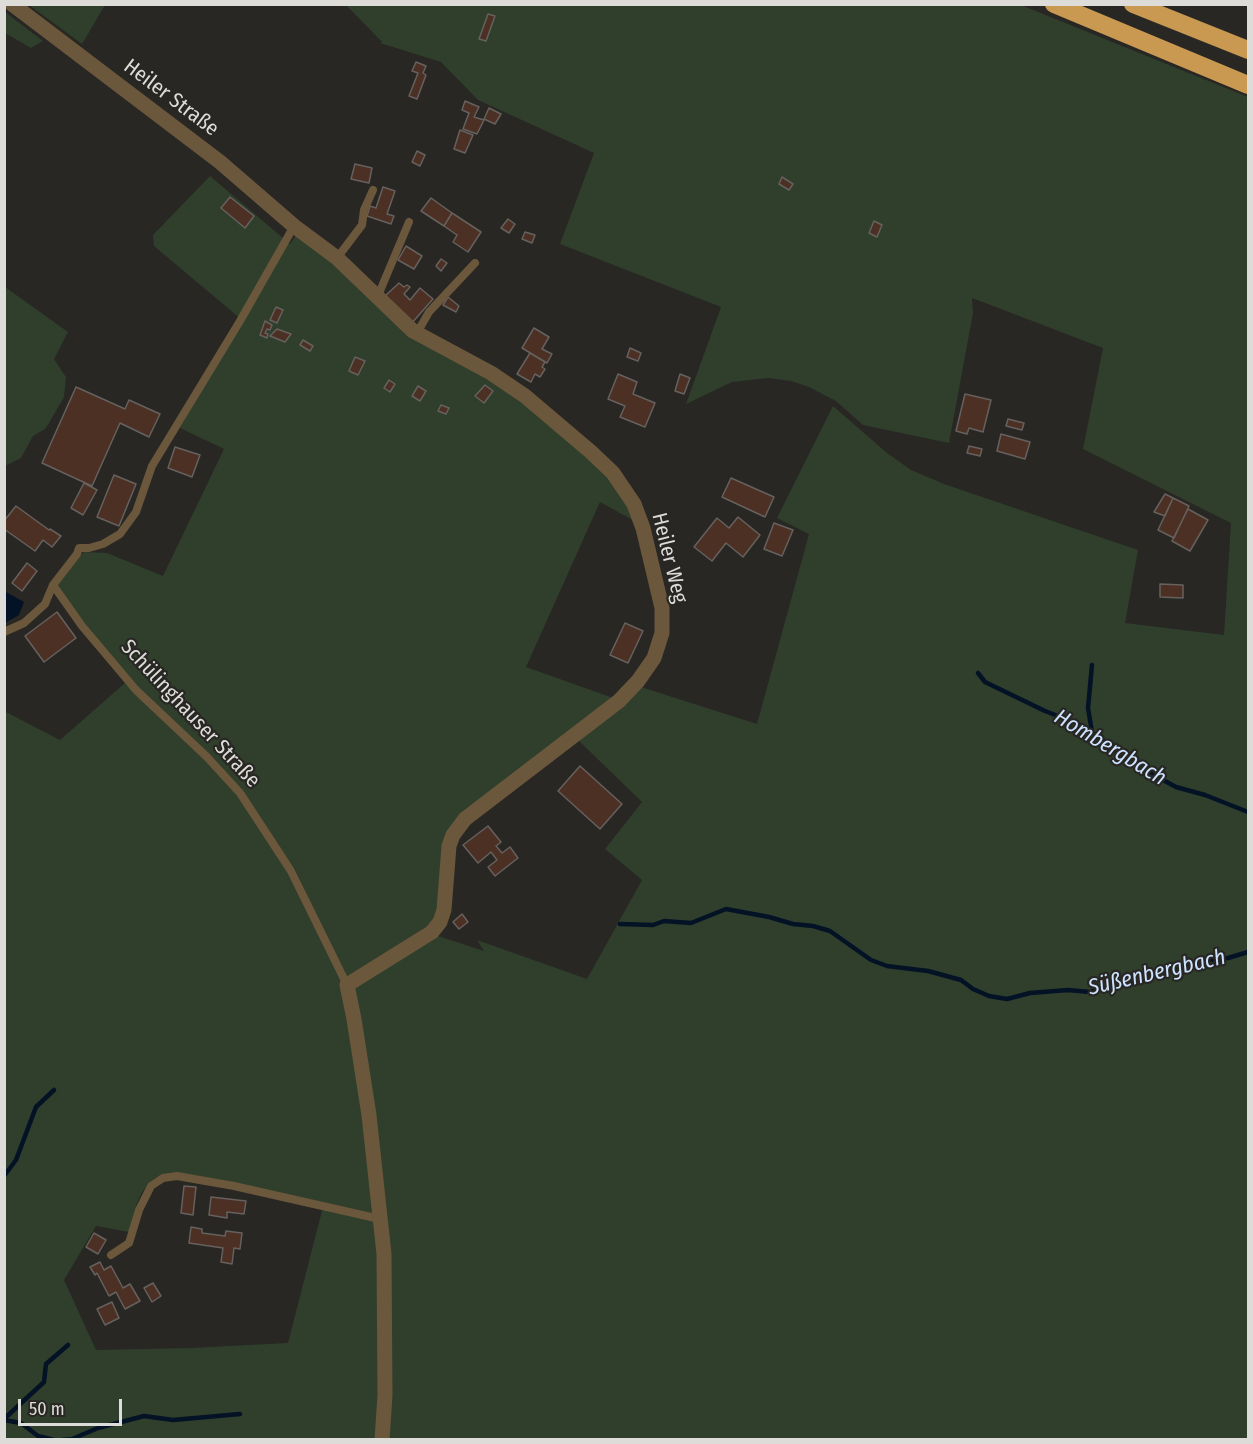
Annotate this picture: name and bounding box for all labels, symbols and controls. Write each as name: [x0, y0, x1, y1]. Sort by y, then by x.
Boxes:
street label: Heiler Straße: [119, 54, 223, 142]
street label: Heiler Weg: [646, 510, 692, 606]
street label: Schülinghauser Straße: [115, 635, 265, 793]
water label: Hombergbach: [1049, 704, 1171, 792]
water label: Süßenbergbach: [1086, 944, 1228, 1002]
scale bar: [21, 1387, 124, 1425]
text: 50 m: [29, 1398, 65, 1420]

